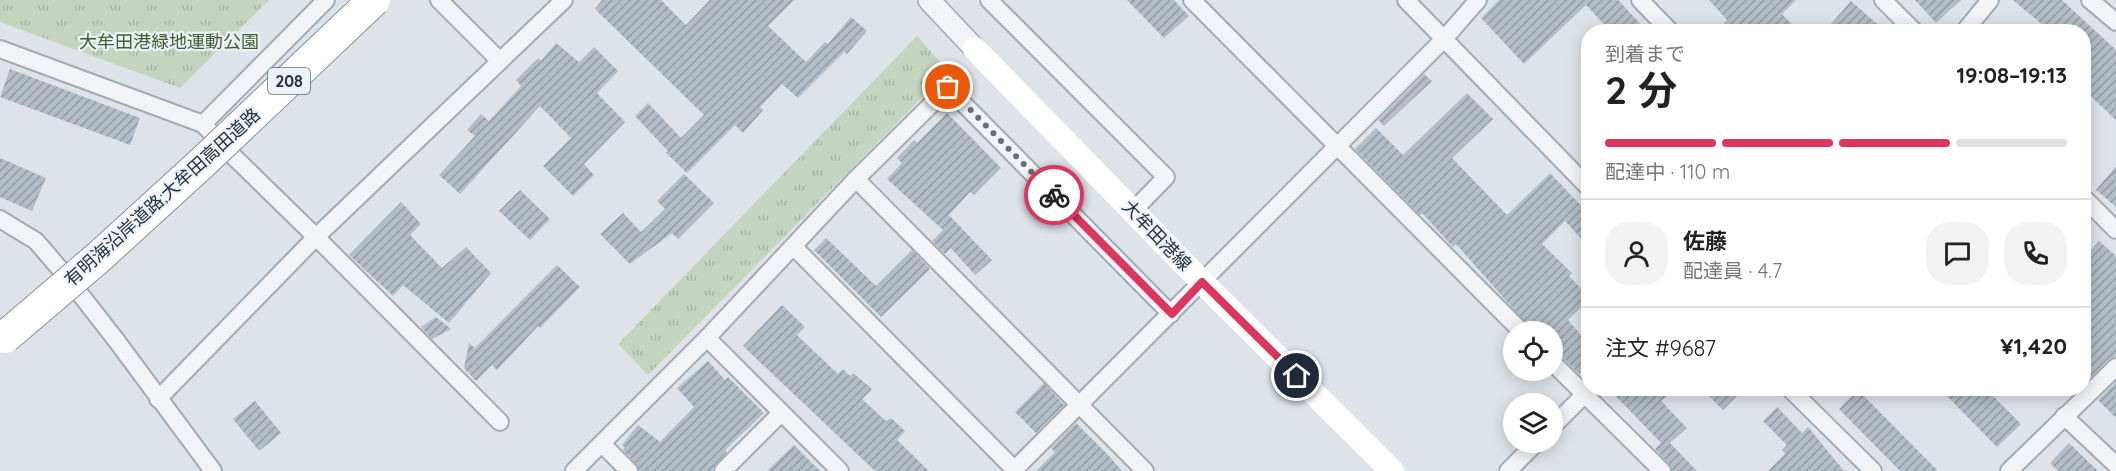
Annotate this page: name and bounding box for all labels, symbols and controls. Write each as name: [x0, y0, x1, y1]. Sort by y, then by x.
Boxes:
park label: 大牟田港緑地運動公園: [79, 30, 259, 53]
text: 到着まで: [1605, 41, 1685, 66]
pin: [922, 61, 973, 112]
text: 19:08–19:13: [1956, 61, 2067, 89]
text: 2 分: [1605, 65, 1677, 114]
road number: 208: [268, 68, 310, 94]
icon: bag: [931, 70, 964, 103]
street label: 有明海沿岸道路;大牟田高田道路: [59, 103, 265, 291]
text: 配達中 · 110 m: [1605, 159, 1730, 184]
courier: [1024, 165, 1084, 225]
icon: bike: [1038, 179, 1071, 212]
street label: 大牟田港線: [1117, 195, 1197, 275]
button: person: [1605, 222, 1668, 285]
button: chat: [1926, 222, 1989, 285]
button: phone: [2004, 222, 2067, 285]
text: 佐藤: [1683, 227, 1727, 255]
text: 配達員 · 4.7: [1683, 258, 1782, 283]
map controls: [1503, 321, 1563, 453]
button: locate: [1503, 321, 1563, 381]
text: ¥1,420: [2000, 332, 2067, 360]
text: 注文 #9687: [1605, 334, 1716, 362]
pin: [1271, 350, 1322, 401]
icon: home: [1280, 359, 1313, 392]
button: layers: [1503, 393, 1563, 453]

